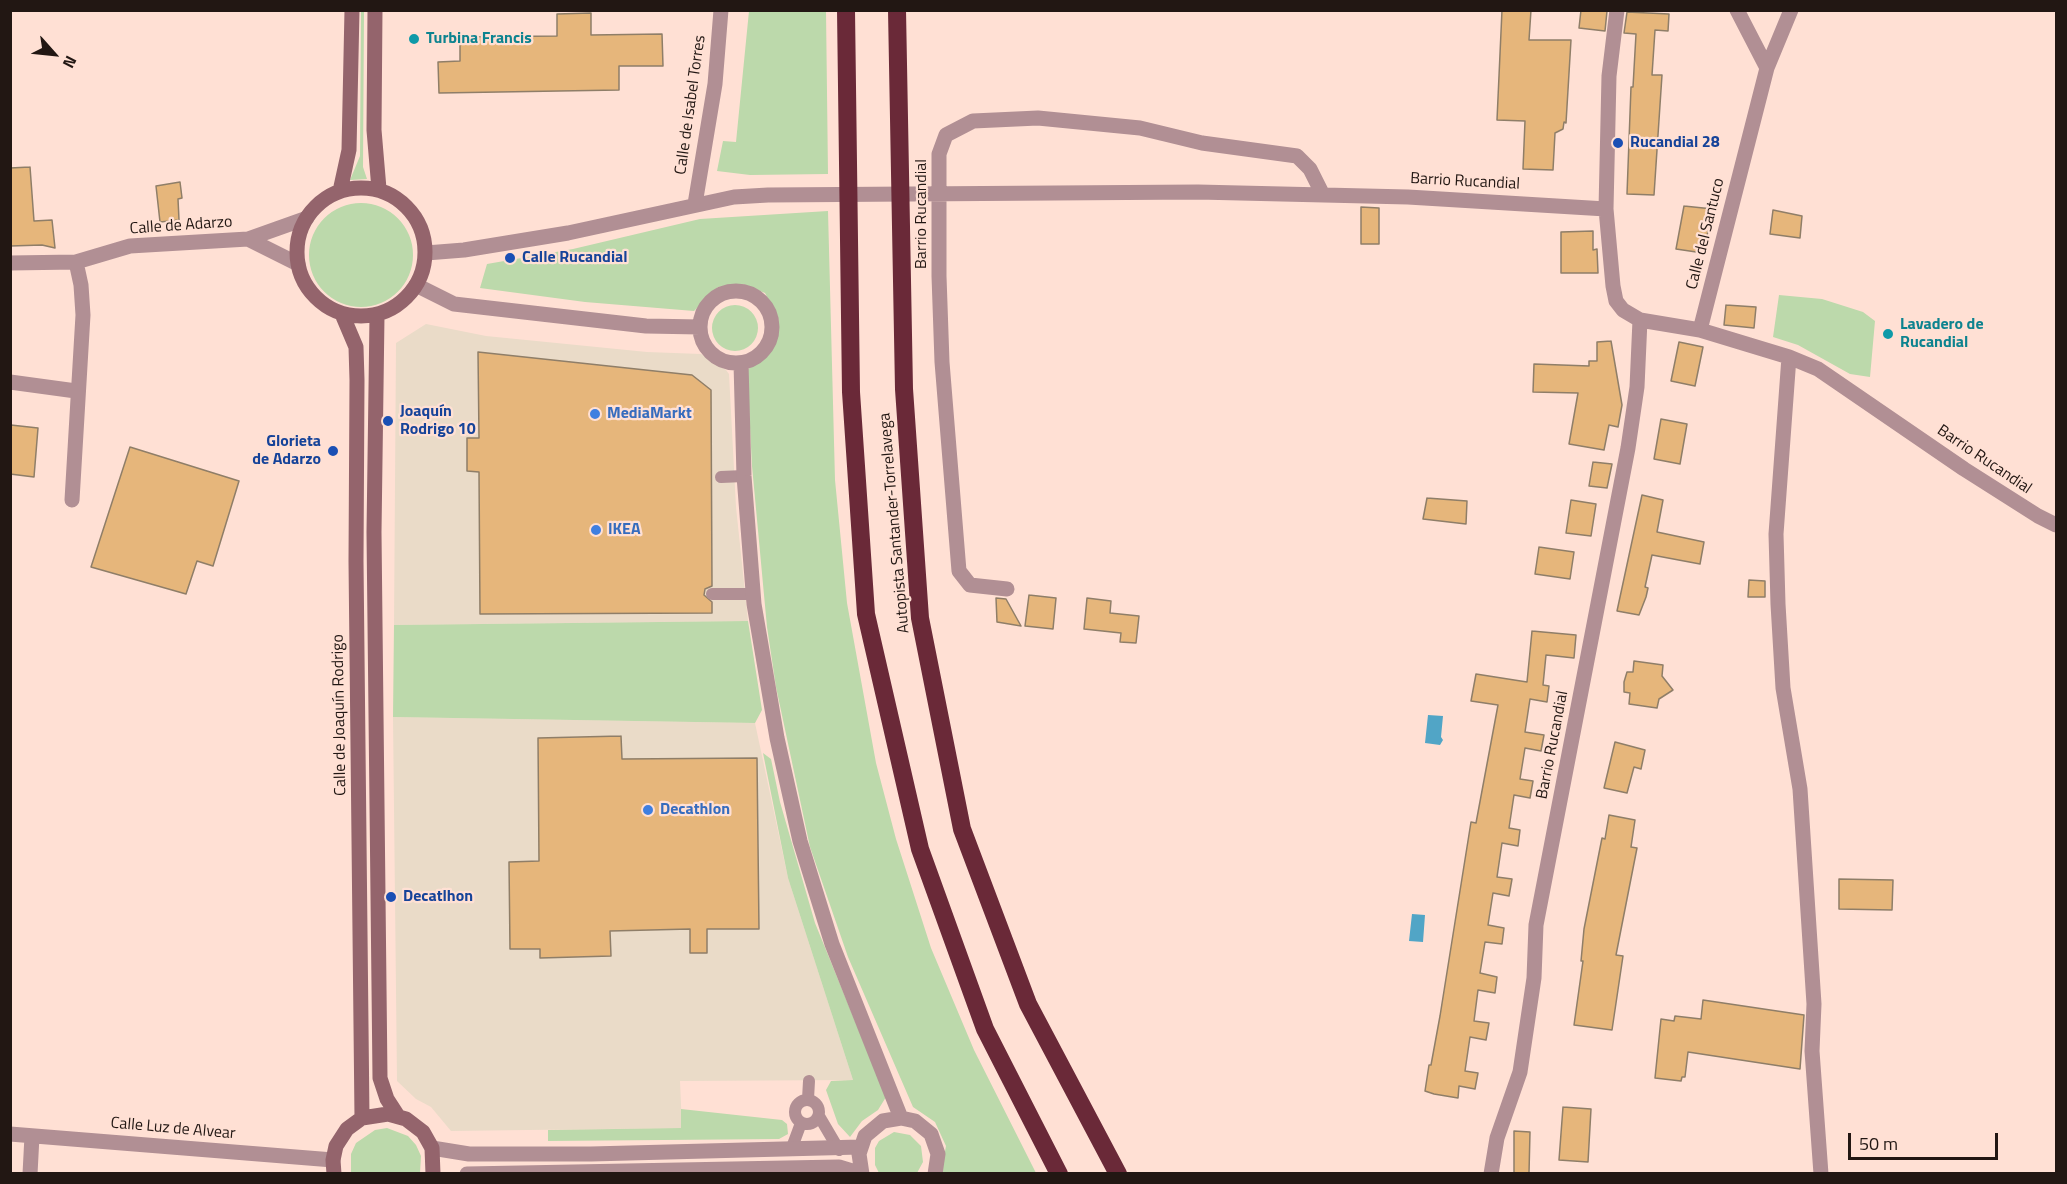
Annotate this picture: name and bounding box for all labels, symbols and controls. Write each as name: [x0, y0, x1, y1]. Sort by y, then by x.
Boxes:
north arrow: [24, 24, 84, 84]
place label: Turbina Francis: [426, 29, 532, 49]
marker: Turbina Francis: [407, 32, 421, 46]
street label: Calle de Isabel Torres: [672, 34, 710, 176]
text: N: [57, 52, 83, 73]
place label: Rucandial 28: [1630, 133, 1720, 153]
marker: Rucandial 28: [1611, 136, 1625, 150]
street label: Barrio Rucandial: [912, 159, 932, 269]
street label: Barrio Rucandial: [1410, 170, 1520, 194]
street label: Calle del Santuco: [1683, 176, 1729, 292]
street label: Calle de Adarzo: [129, 213, 233, 239]
place label: Calle Rucandial: [522, 248, 628, 268]
marker: Calle Rucandial: [503, 251, 517, 265]
place label: Lavadero de Rucandial: [1900, 315, 1984, 353]
marker: Lavadero de Rucandial: [1881, 327, 1895, 341]
place label: Joaquín Rodrigo 10: [400, 402, 476, 440]
place label: MediaMarkt: [607, 404, 692, 424]
marker: MediaMarkt: [588, 407, 602, 421]
street label: Autopista Santander-Torrelavega: [876, 412, 914, 634]
marker: Joaquín Rodrigo 10: [381, 414, 395, 428]
street label: Barrio Rucandial: [1933, 421, 2035, 499]
place label: Glorieta de Adarzo: [252, 432, 321, 470]
marker: Glorieta de Adarzo: [326, 444, 340, 458]
place label: IKEA: [608, 520, 641, 540]
marker: IKEA: [589, 523, 603, 537]
street label: Calle de Joaquín Rodrigo: [329, 634, 351, 796]
street label: Barrio Rucandial: [1533, 689, 1573, 801]
place label: Decathlon: [660, 800, 730, 820]
marker: Decathlon: [641, 803, 655, 817]
place label: Decatlhon: [403, 887, 473, 907]
marker: Decatlhon: [384, 890, 398, 904]
street label: Calle Luz de Alvear: [110, 1114, 236, 1144]
scale bar: [1851, 1121, 2001, 1159]
text: 50 m: [1859, 1130, 1898, 1157]

